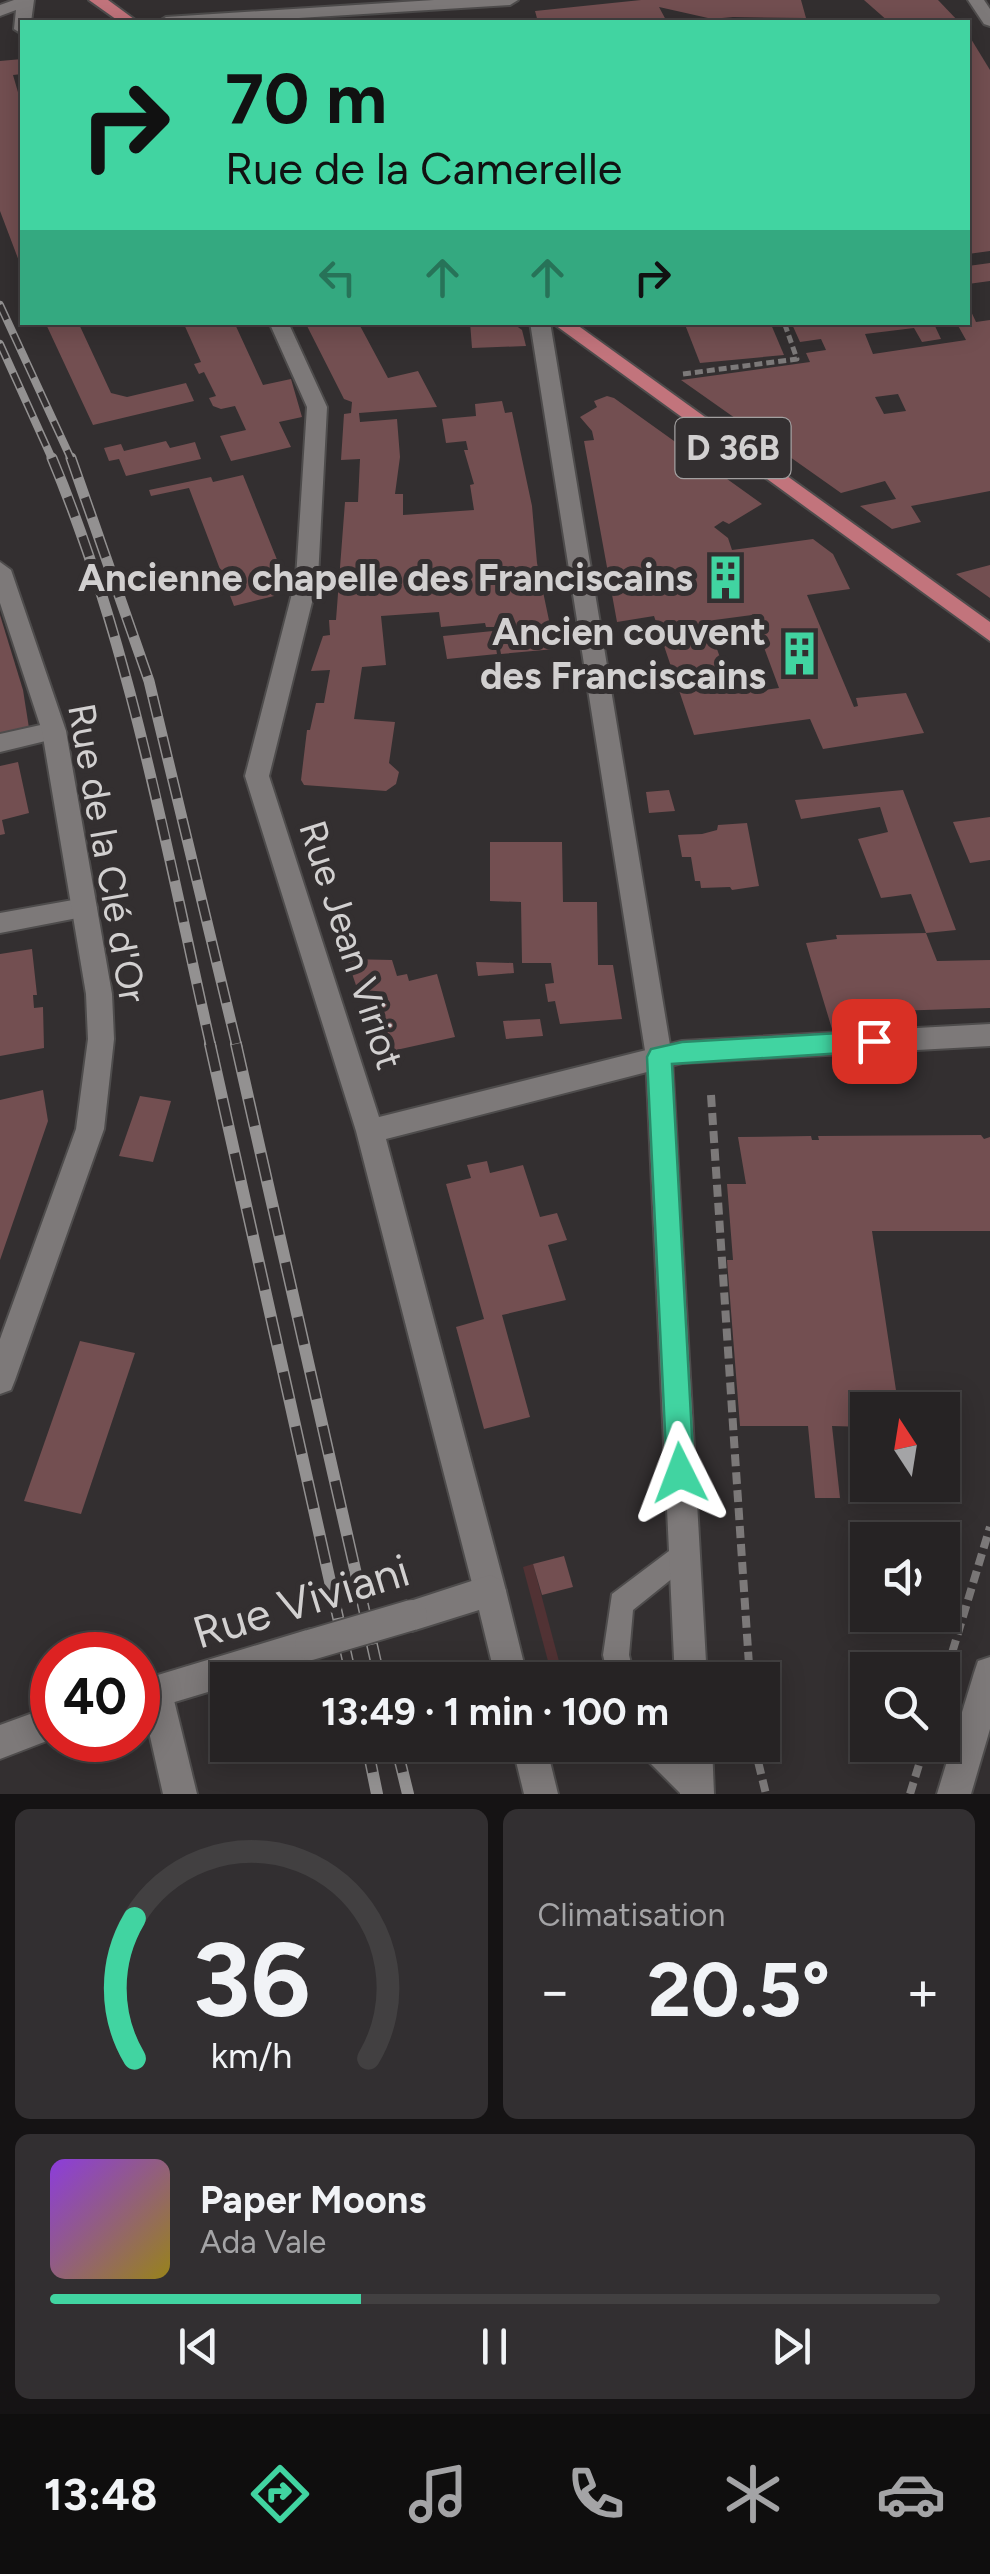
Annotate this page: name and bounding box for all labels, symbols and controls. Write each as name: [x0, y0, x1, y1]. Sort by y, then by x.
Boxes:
text: 70 m: [225, 56, 387, 141]
icon: right: [60, 60, 190, 190]
text: Rue de la Camerelle: [225, 141, 622, 195]
icon: left: [310, 250, 365, 305]
icon: ahead: [415, 250, 470, 305]
icon: ahead: [520, 250, 575, 305]
icon: right: [625, 250, 680, 305]
road number: D 36B: [676, 418, 790, 478]
building icon: Ancienne chapelle des Franciscains: [702, 554, 750, 602]
place label: Ancienne chapelle des Franciscains: [78, 555, 693, 601]
place label: Ancien couvent des Franciscains: [480, 609, 766, 699]
building icon: Ancien couvent des Franciscains: [775, 630, 823, 678]
street label: Rue de la Clé d'Or: [58, 700, 156, 1006]
street label: Rue Jean Viriot: [289, 815, 413, 1075]
pin: [832, 999, 917, 1084]
icon: arrive: [847, 1014, 902, 1069]
north arrow: [850, 1392, 960, 1502]
map controls: [850, 1392, 960, 1762]
position arrow: [628, 1421, 732, 1525]
button: sound: [850, 1522, 960, 1632]
street label: Rue Viviani: [187, 1543, 415, 1659]
speed limit sign: 40: [30, 1632, 160, 1762]
button: search: [850, 1652, 960, 1762]
text: 13:49 · 1 min · 100 m: [321, 1689, 669, 1735]
text: Climatisation: [538, 1896, 725, 1934]
text: 36: [192, 1917, 310, 2042]
text: 20.5°: [647, 1945, 830, 2035]
text: −: [538, 1958, 572, 2024]
text: +: [906, 1958, 940, 2024]
text: km/h: [210, 2034, 292, 2077]
text: Paper Moons: [200, 2177, 426, 2223]
text: Ada Vale: [200, 2223, 326, 2261]
icon: previous: [171, 2319, 226, 2374]
icon: pause: [467, 2319, 522, 2374]
icon: next: [764, 2319, 819, 2374]
icon: directions: [245, 2459, 315, 2529]
icon: music: [403, 2459, 473, 2529]
icon: phone: [561, 2459, 631, 2529]
icon: climate: [718, 2459, 788, 2529]
icon: car: [876, 2459, 946, 2529]
text: 13:48: [44, 2467, 157, 2521]

